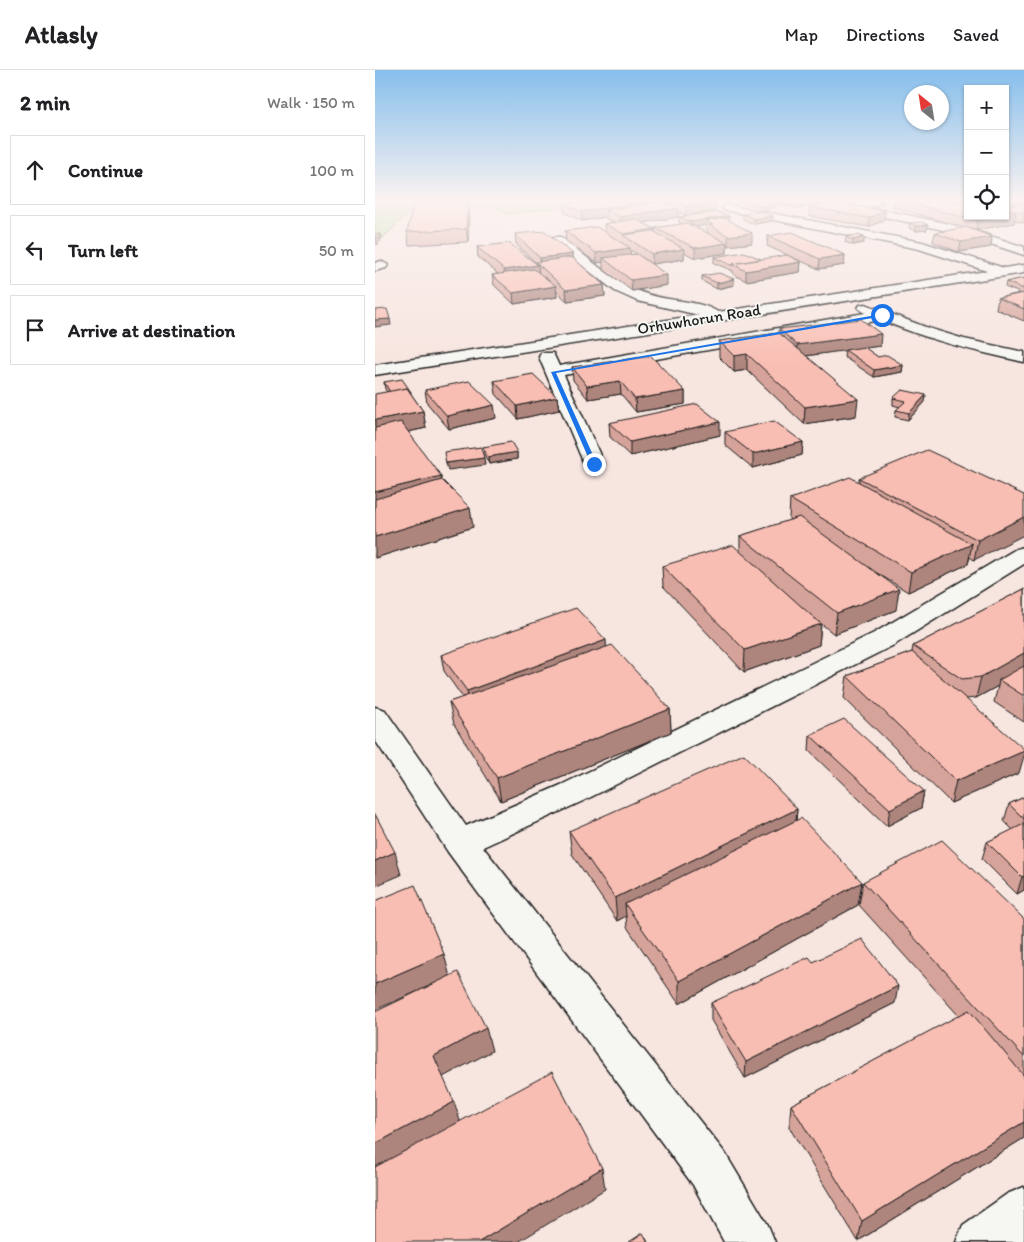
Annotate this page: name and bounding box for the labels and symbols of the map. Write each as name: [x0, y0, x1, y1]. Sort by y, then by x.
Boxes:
north arrow: [904, 85, 949, 130]
street label: Orhuwhorun Road: [636, 300, 762, 338]
route start: [871, 304, 894, 327]
route end: [583, 453, 606, 476]

